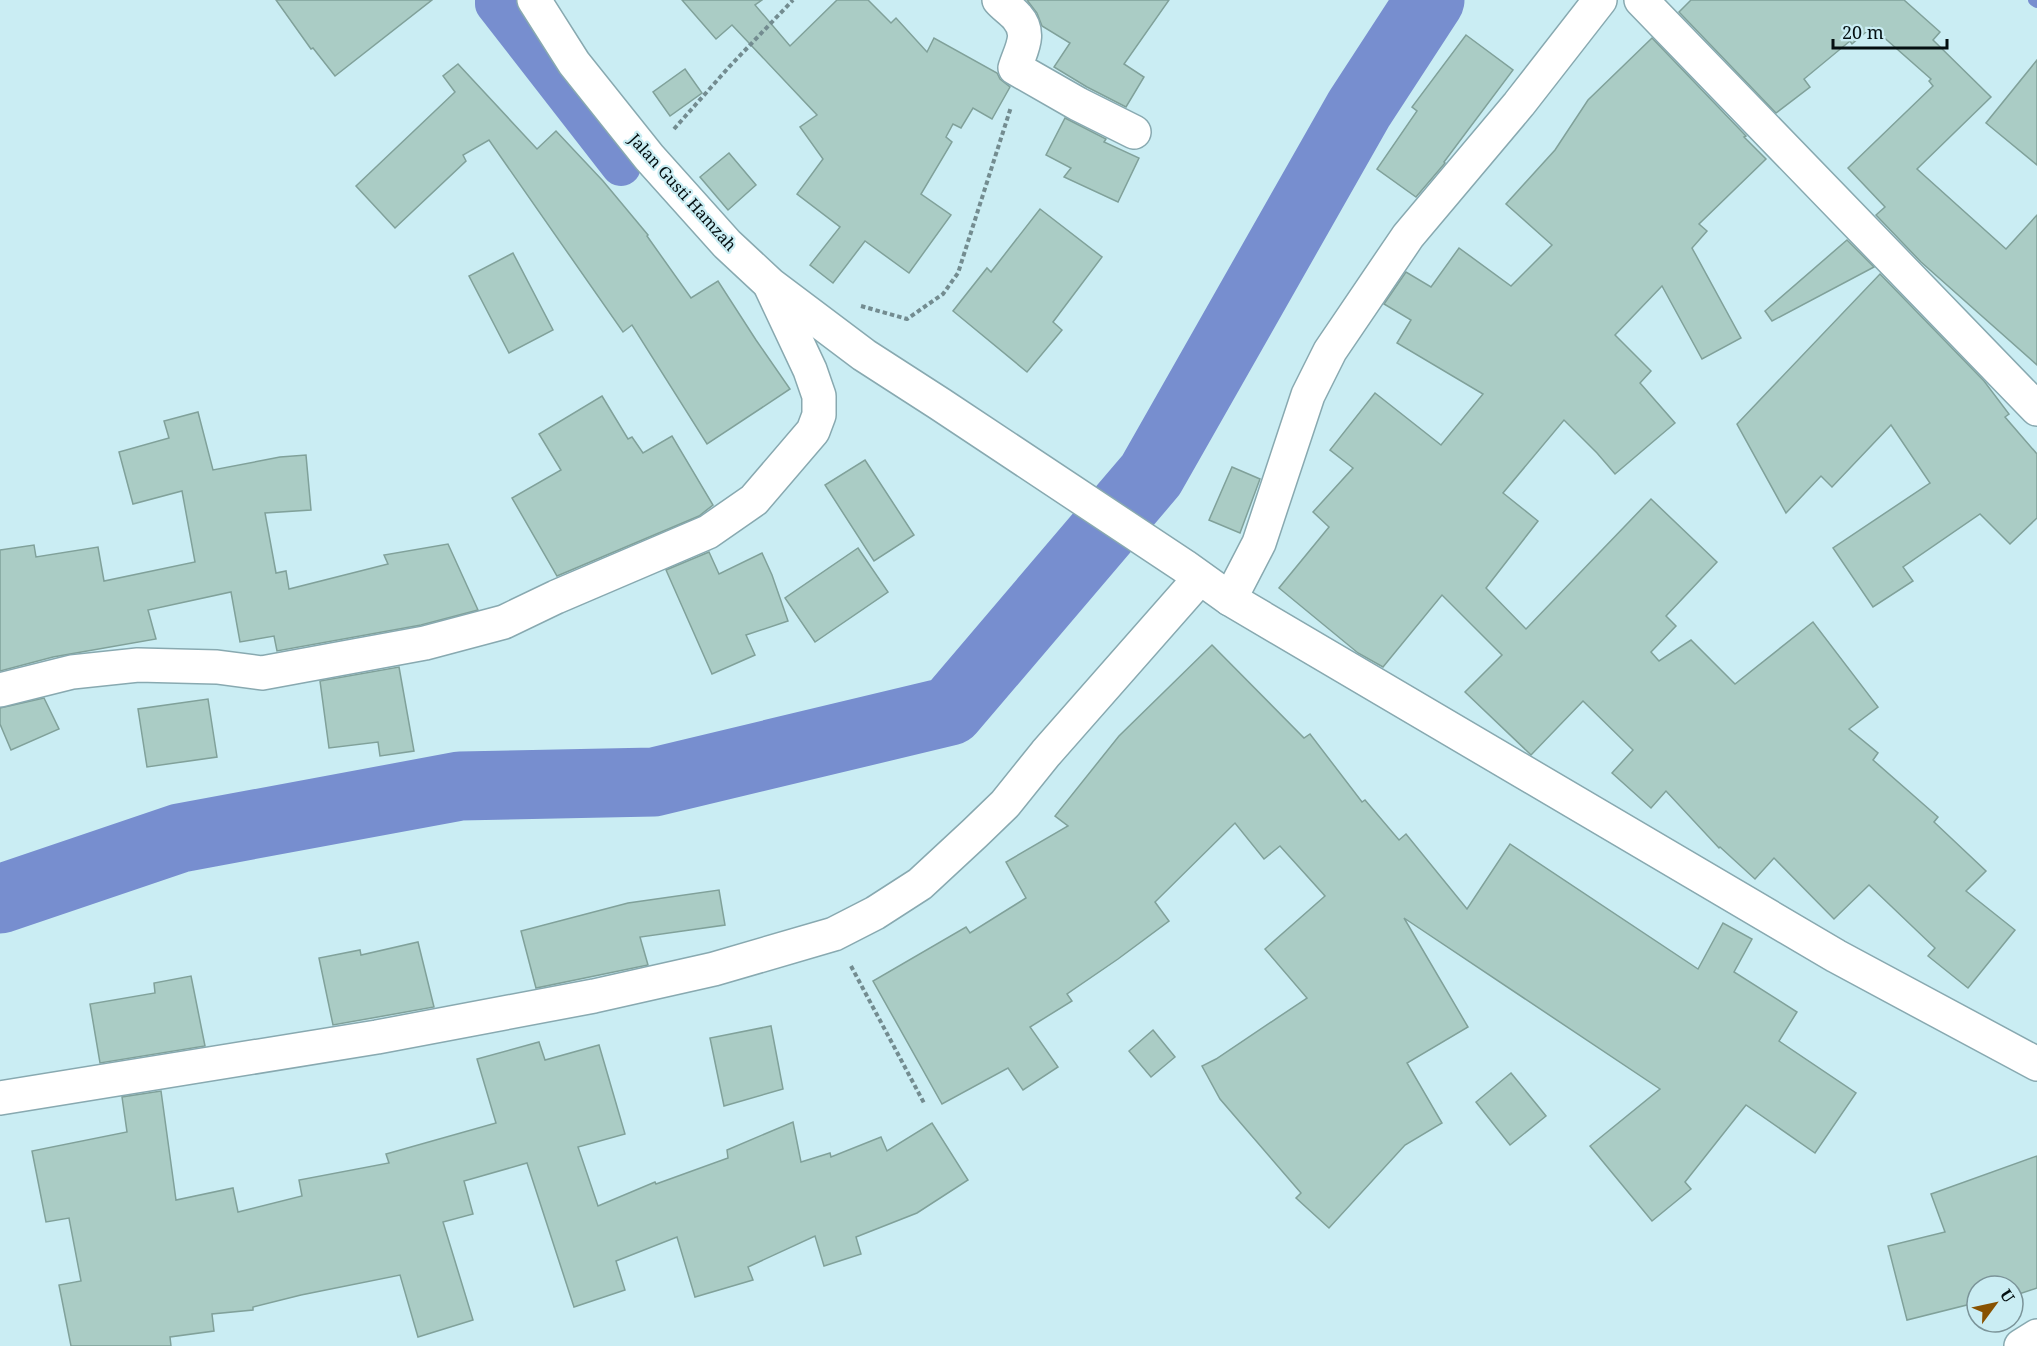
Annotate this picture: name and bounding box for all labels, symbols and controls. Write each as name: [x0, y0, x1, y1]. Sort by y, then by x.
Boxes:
scale bar: [1833, 12, 1947, 50]
text: 20 m: [1842, 20, 1884, 44]
street label: Jalan Gusti Hamzah: [624, 128, 742, 255]
north arrow: [1965, 1274, 2025, 1334]
text: U: [1995, 1285, 2020, 1307]

